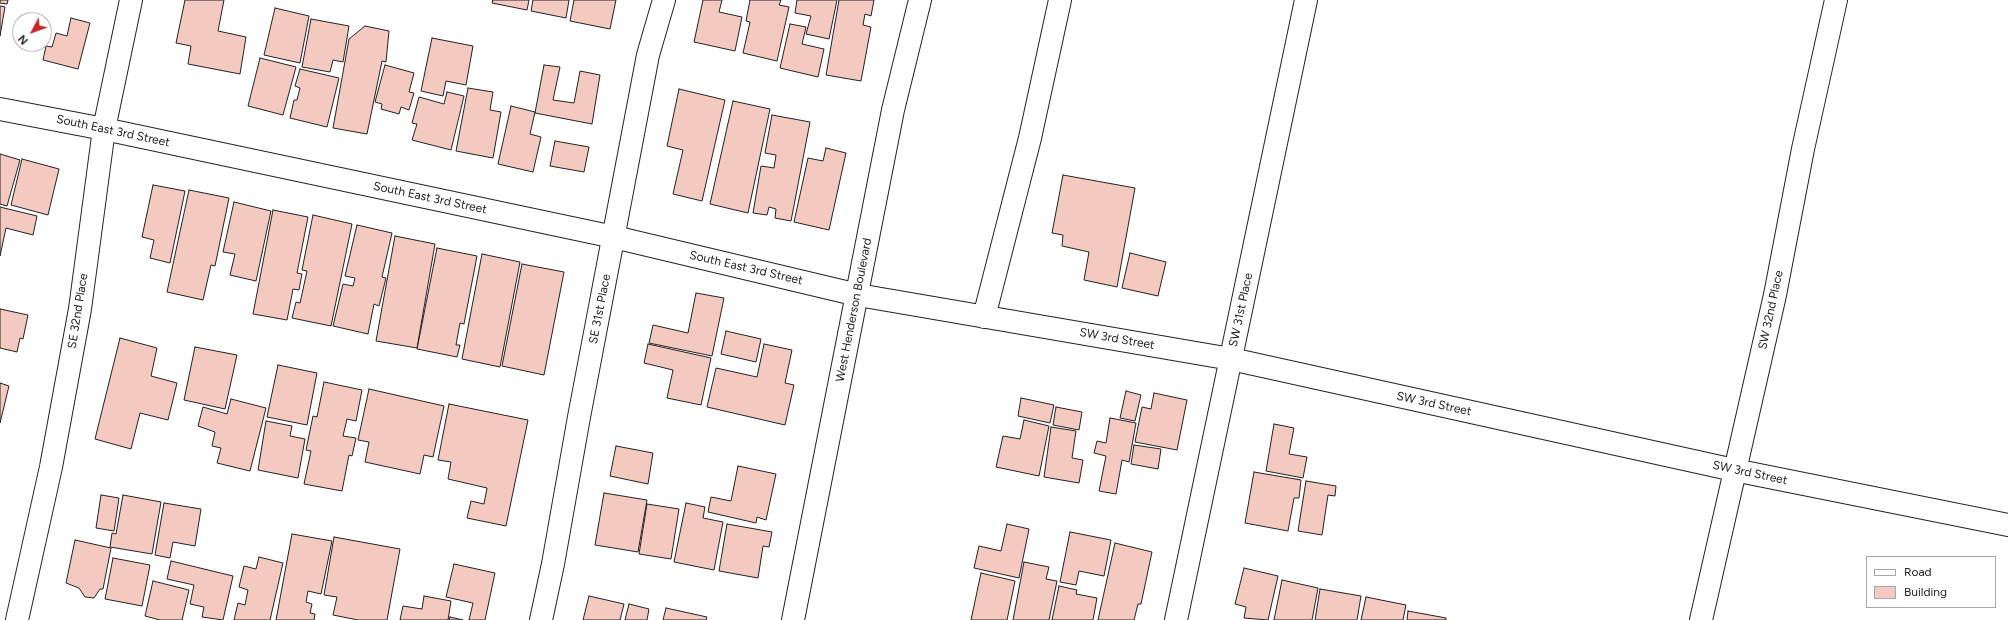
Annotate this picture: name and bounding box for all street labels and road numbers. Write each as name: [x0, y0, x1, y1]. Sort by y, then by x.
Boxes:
street label: South East 3rd Street: [55, 112, 171, 150]
street label: South East 3rd Street: [372, 179, 488, 217]
street label: West Henderson Boulevard: [833, 237, 875, 383]
street label: South East 3rd Street: [688, 248, 804, 288]
street label: SW 32nd Place: [1756, 269, 1786, 351]
street label: SE 32nd Place: [65, 272, 91, 350]
street label: SW 31st Place: [1226, 272, 1256, 348]
street label: SE 31st Place: [586, 273, 614, 345]
street label: SW 3rd Street: [1078, 325, 1156, 353]
street label: SW 3rd Street: [1395, 389, 1473, 419]
street label: SW 3rd Street: [1711, 458, 1789, 488]

